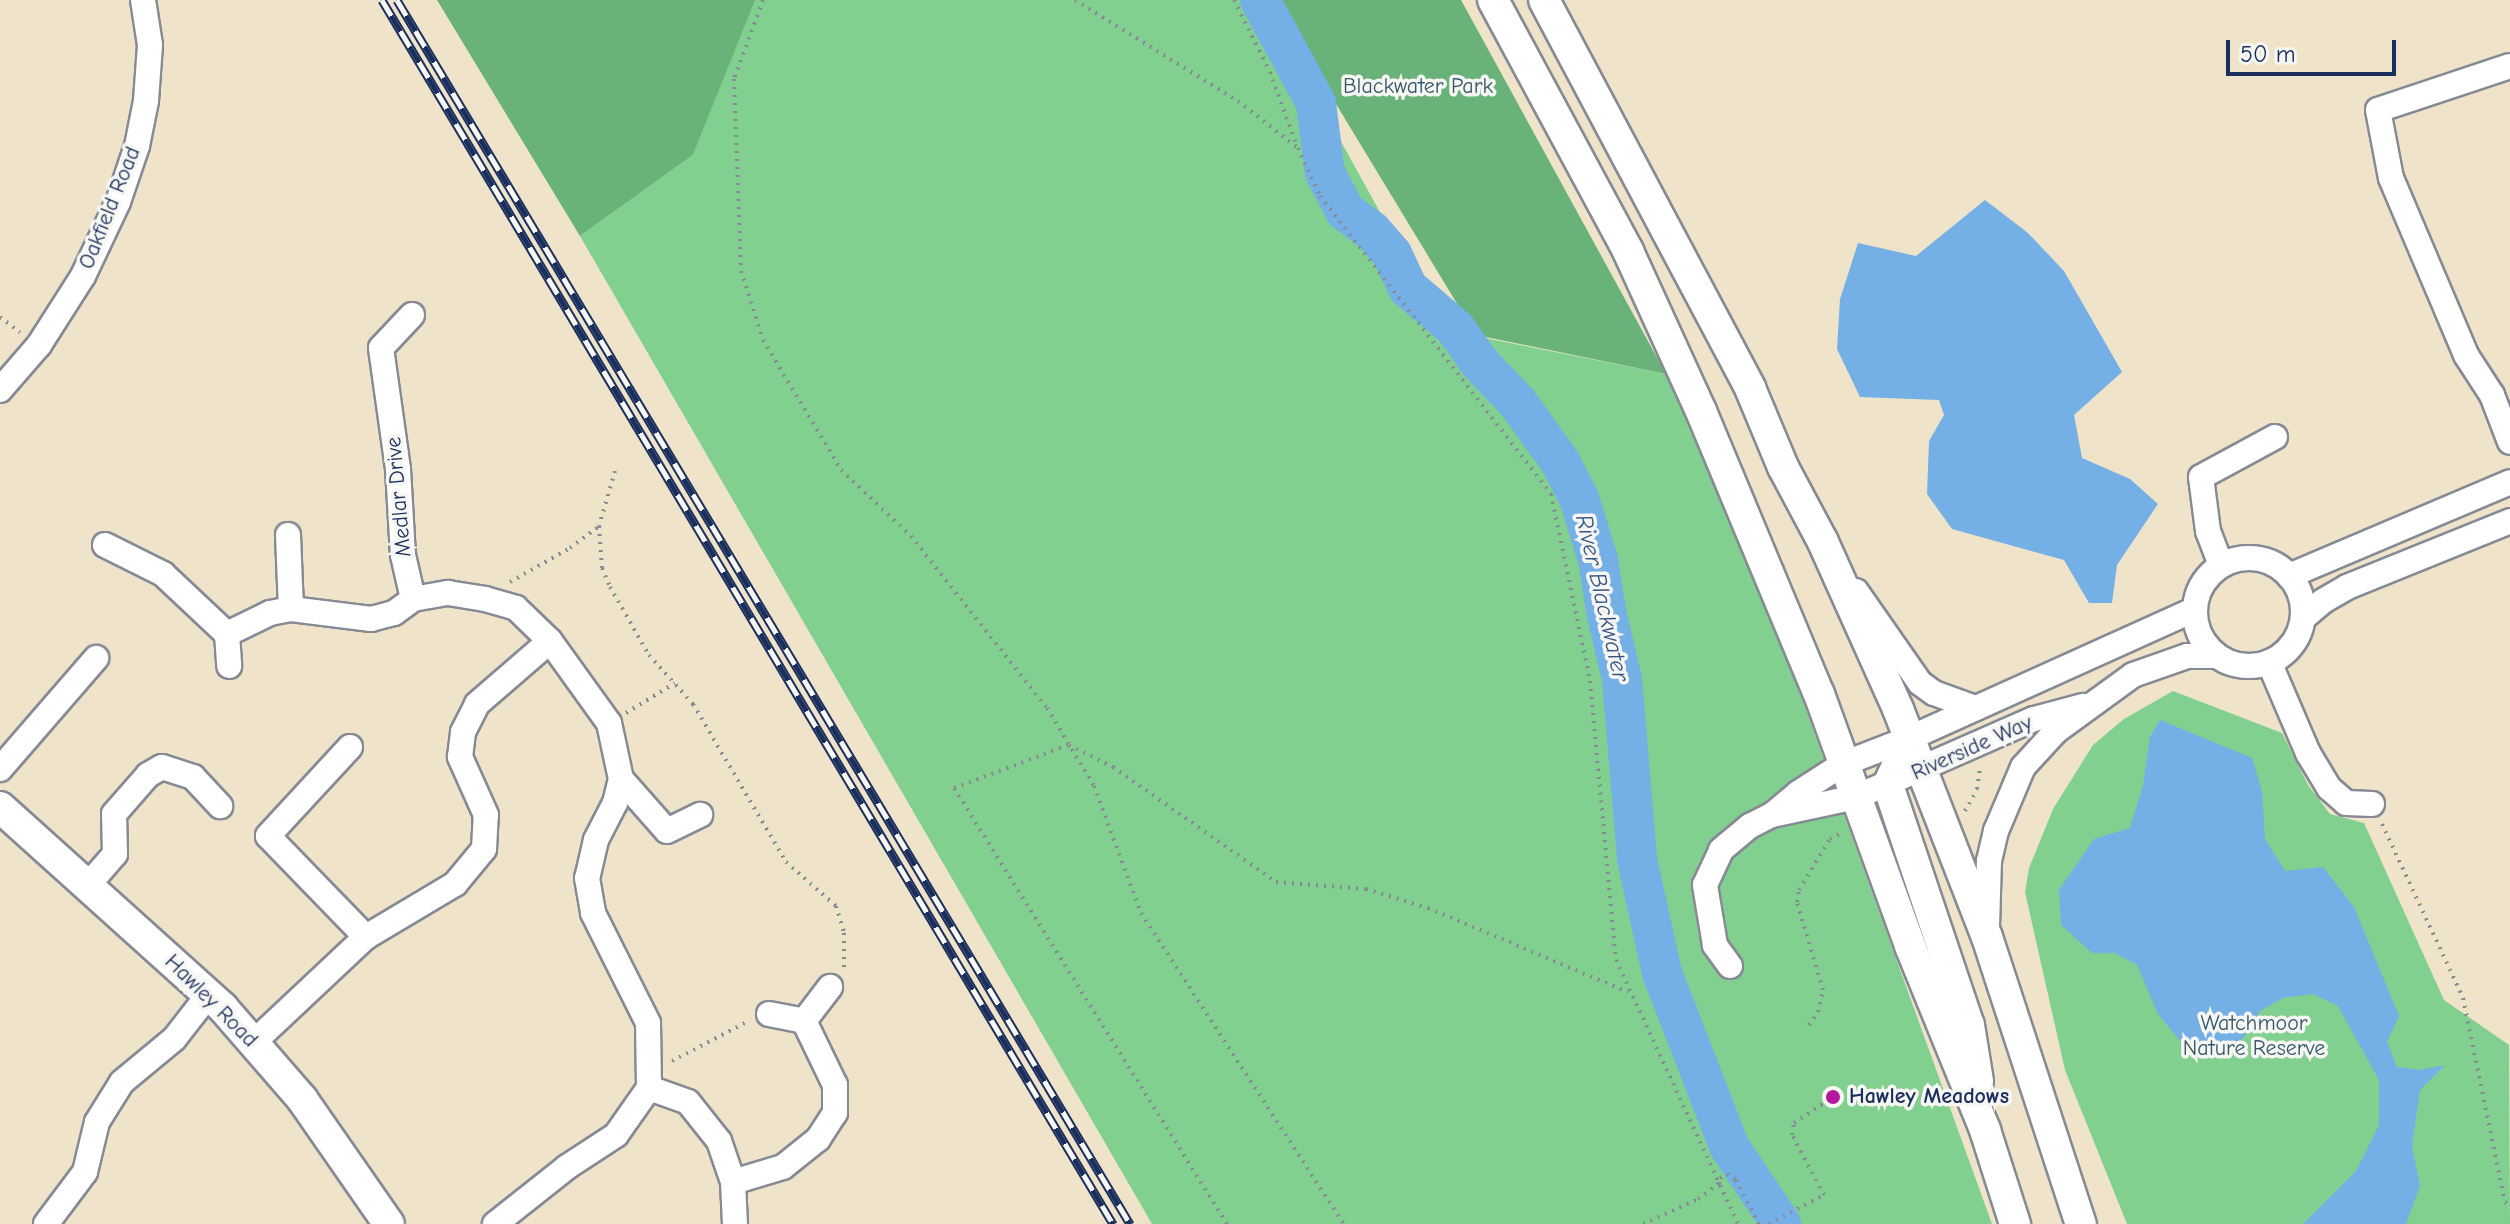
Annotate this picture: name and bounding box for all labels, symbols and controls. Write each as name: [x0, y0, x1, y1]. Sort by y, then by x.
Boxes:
scale bar: [2230, 24, 2400, 74]
text: 50 m: [2240, 40, 2296, 68]
park label: Blackwater Park: [1343, 74, 1493, 100]
street label: Oakfield Road: [73, 143, 147, 273]
street label: Medlar Drive: [381, 436, 417, 558]
water label: River Blackwater: [1569, 512, 1635, 684]
street label: Riverside Way: [1907, 710, 2037, 786]
street label: Hawley Road: [159, 949, 263, 1053]
park label: Watchmoor Nature Reserve: [2183, 1010, 2325, 1062]
place label: Hawley Meadows: [1849, 1084, 2009, 1110]
marker: Hawley Meadows: [1824, 1088, 1842, 1106]

